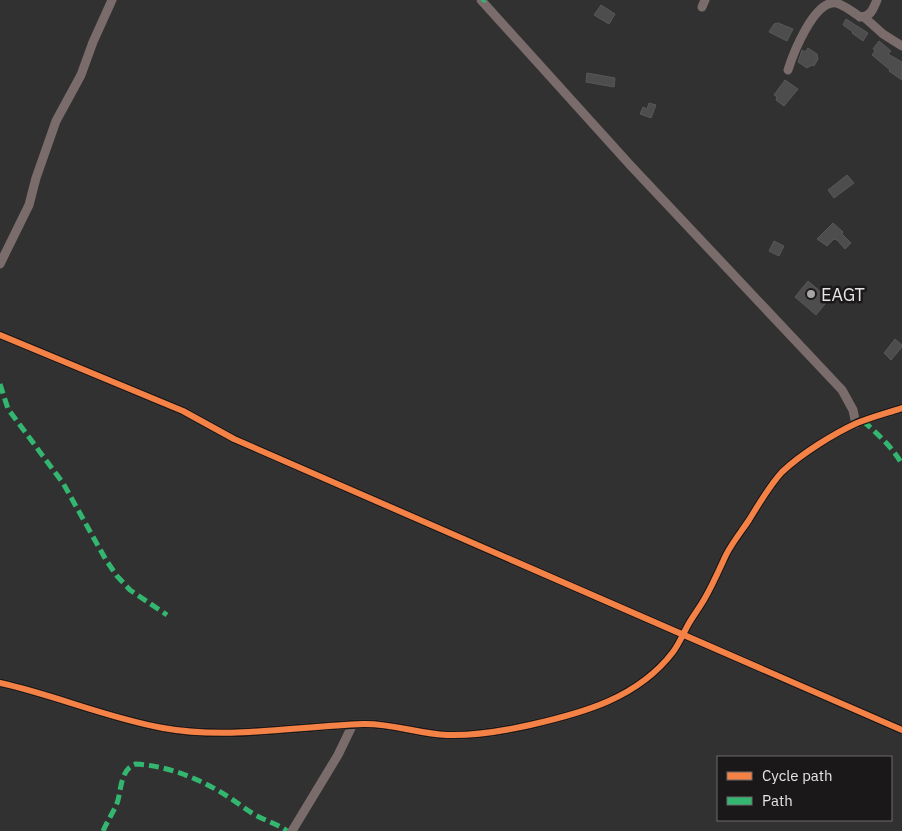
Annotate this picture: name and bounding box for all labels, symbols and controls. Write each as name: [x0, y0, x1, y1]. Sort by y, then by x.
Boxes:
place label: EAGT: [821, 283, 865, 306]
marker: EAGT: [805, 288, 817, 300]
legend: [717, 756, 892, 821]
text: Cycle path: [762, 766, 833, 785]
text: Path: [762, 791, 793, 810]

